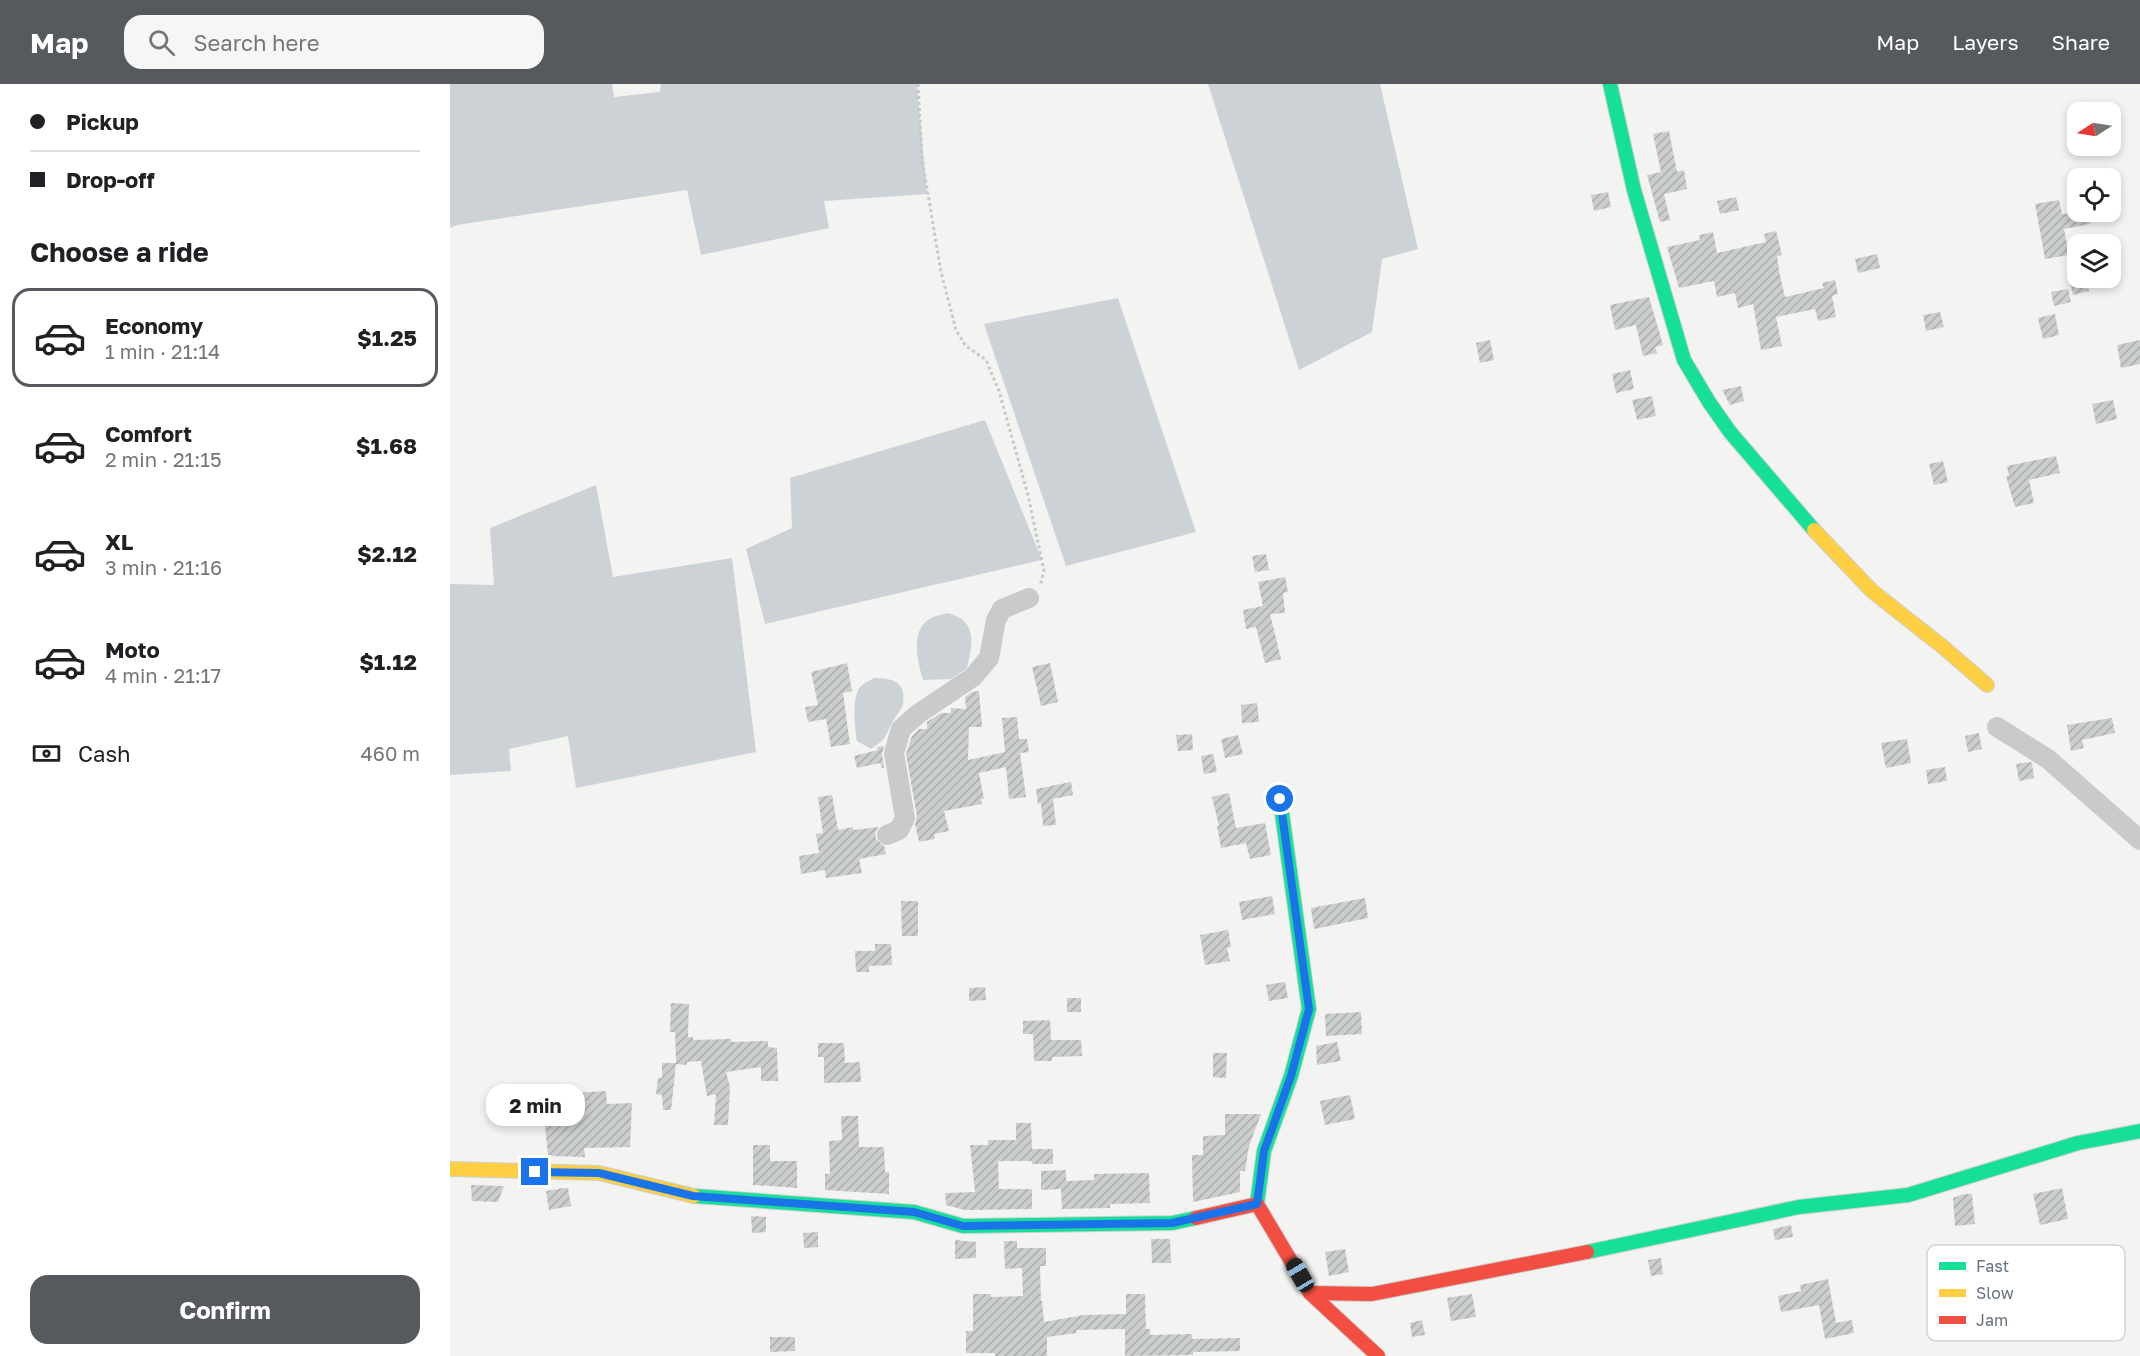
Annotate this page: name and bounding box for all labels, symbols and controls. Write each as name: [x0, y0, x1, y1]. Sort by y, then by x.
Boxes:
search box: [124, 15, 544, 69]
text: Map: [30, 26, 88, 59]
icon: search: [145, 26, 178, 59]
text: Search here: [193, 29, 319, 56]
text: Map: [1876, 29, 1919, 55]
text: Layers: [1952, 29, 2019, 55]
text: Share: [2052, 29, 2110, 55]
north arrow: [2067, 102, 2121, 156]
map controls: [2067, 102, 2121, 288]
text: Pickup: [66, 108, 139, 135]
text: Drop-off: [66, 166, 155, 193]
button: locate: [2067, 168, 2121, 222]
button: layers: [2067, 234, 2121, 288]
text: Choose a ride: [30, 236, 209, 268]
icon: car: [33, 311, 87, 365]
text: Economy: [105, 312, 203, 339]
text: $1.25: [357, 324, 417, 351]
text: 1 min · 21:14: [105, 339, 220, 363]
icon: car: [33, 419, 87, 473]
text: Comfort: [105, 420, 192, 447]
text: $1.68: [356, 432, 417, 459]
text: 2 min · 21:15: [105, 447, 222, 471]
icon: car: [33, 527, 87, 581]
text: XL: [105, 528, 133, 555]
text: $2.12: [357, 540, 417, 567]
text: 3 min · 21:16: [105, 555, 222, 579]
icon: car: [33, 635, 87, 689]
text: Moto: [105, 636, 160, 663]
text: $1.12: [359, 648, 417, 675]
text: 4 min · 21:17: [105, 663, 221, 687]
icon: cash: [30, 737, 63, 770]
text: Cash: [78, 740, 131, 767]
text: 460 m: [361, 741, 420, 765]
route start: [1266, 785, 1293, 812]
callout: 2 min: [486, 1085, 584, 1127]
text: 2 min: [509, 1093, 562, 1117]
route end: [521, 1158, 548, 1185]
legend: [1927, 1245, 2125, 1341]
car: [1283, 1255, 1317, 1295]
text: Fast: [1976, 1256, 2009, 1276]
button: Confirm: [30, 1275, 420, 1344]
text: Slow: [1976, 1283, 2014, 1303]
text: Jam: [1976, 1310, 2008, 1330]

